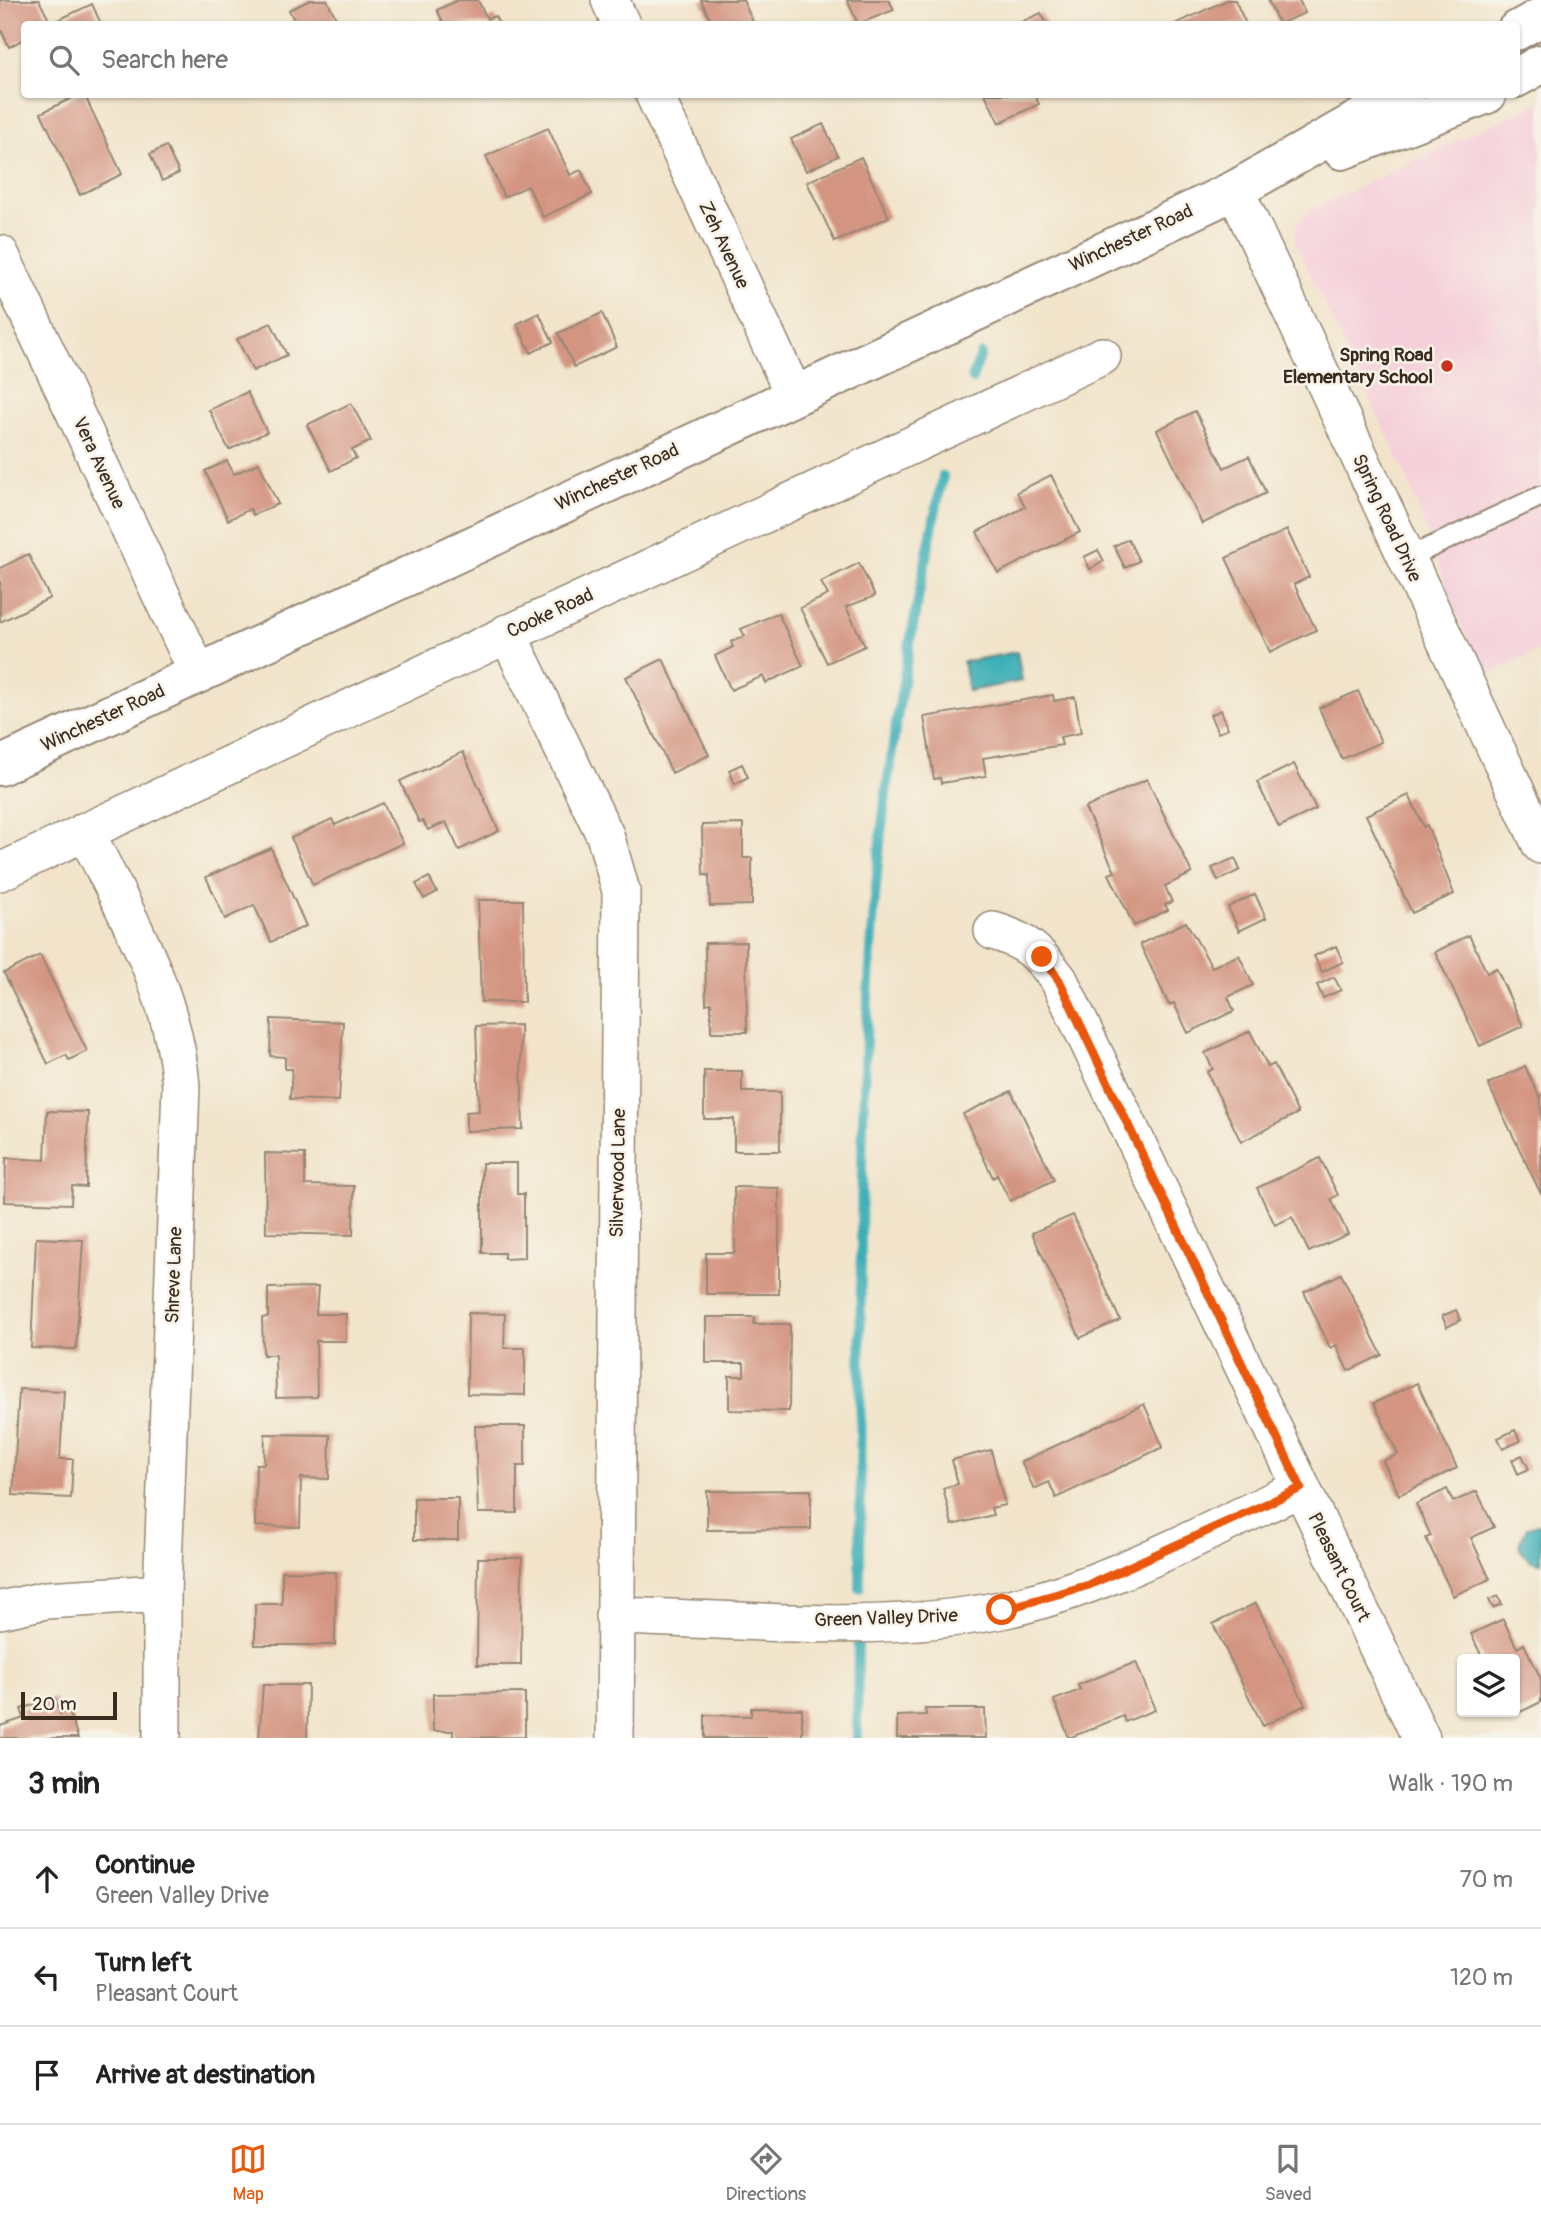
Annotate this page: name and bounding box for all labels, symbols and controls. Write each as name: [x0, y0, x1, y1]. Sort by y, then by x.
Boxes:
search box: [21, 21, 1520, 98]
icon: search: [45, 41, 83, 79]
text: Search here: [101, 44, 228, 76]
street label: Zeh Avenue: [693, 197, 755, 293]
street label: Winchester Road: [1065, 199, 1197, 277]
place label: Spring Road Elementary School: [1283, 343, 1433, 389]
marker: Spring Road Elementary School: [1439, 358, 1455, 374]
street label: Vera Avenue: [67, 413, 131, 513]
street label: Winchester Road: [551, 438, 683, 516]
street label: Spring Road Drive: [1347, 450, 1427, 586]
street label: Cooke Road: [503, 582, 597, 644]
street label: Winchester Road: [37, 679, 169, 757]
route end: [1026, 941, 1057, 972]
street label: Silverwood Lane: [605, 1107, 631, 1238]
street label: Shreve Lane: [160, 1226, 188, 1324]
street label: Pleasant Court: [1302, 1509, 1376, 1626]
route start: [986, 1594, 1017, 1625]
street label: Green Valley Drive: [814, 1603, 959, 1632]
map controls: [1457, 1654, 1520, 1717]
button: layers: [1457, 1654, 1520, 1717]
scale bar: [21, 1689, 117, 1721]
text: 20 m: [32, 1692, 77, 1716]
text: 3 min: [28, 1765, 100, 1802]
text: Walk · 190 m: [1388, 1769, 1513, 1798]
text: Continue: [95, 1849, 195, 1881]
icon: ahead: [28, 1860, 66, 1898]
text: 70 m: [1460, 1865, 1513, 1894]
text: Green Valley Drive: [95, 1881, 269, 1910]
text: Turn left: [95, 1947, 191, 1979]
icon: left: [28, 1958, 66, 1996]
text: 120 m: [1450, 1963, 1513, 1992]
text: Pleasant Court: [95, 1979, 238, 2008]
icon: arrive: [28, 2056, 66, 2094]
text: Arrive at destination: [95, 2059, 315, 2091]
tab: Map: [229, 2140, 267, 2206]
tab: Directions: [726, 2140, 806, 2206]
tab: Saved: [1265, 2140, 1312, 2206]

